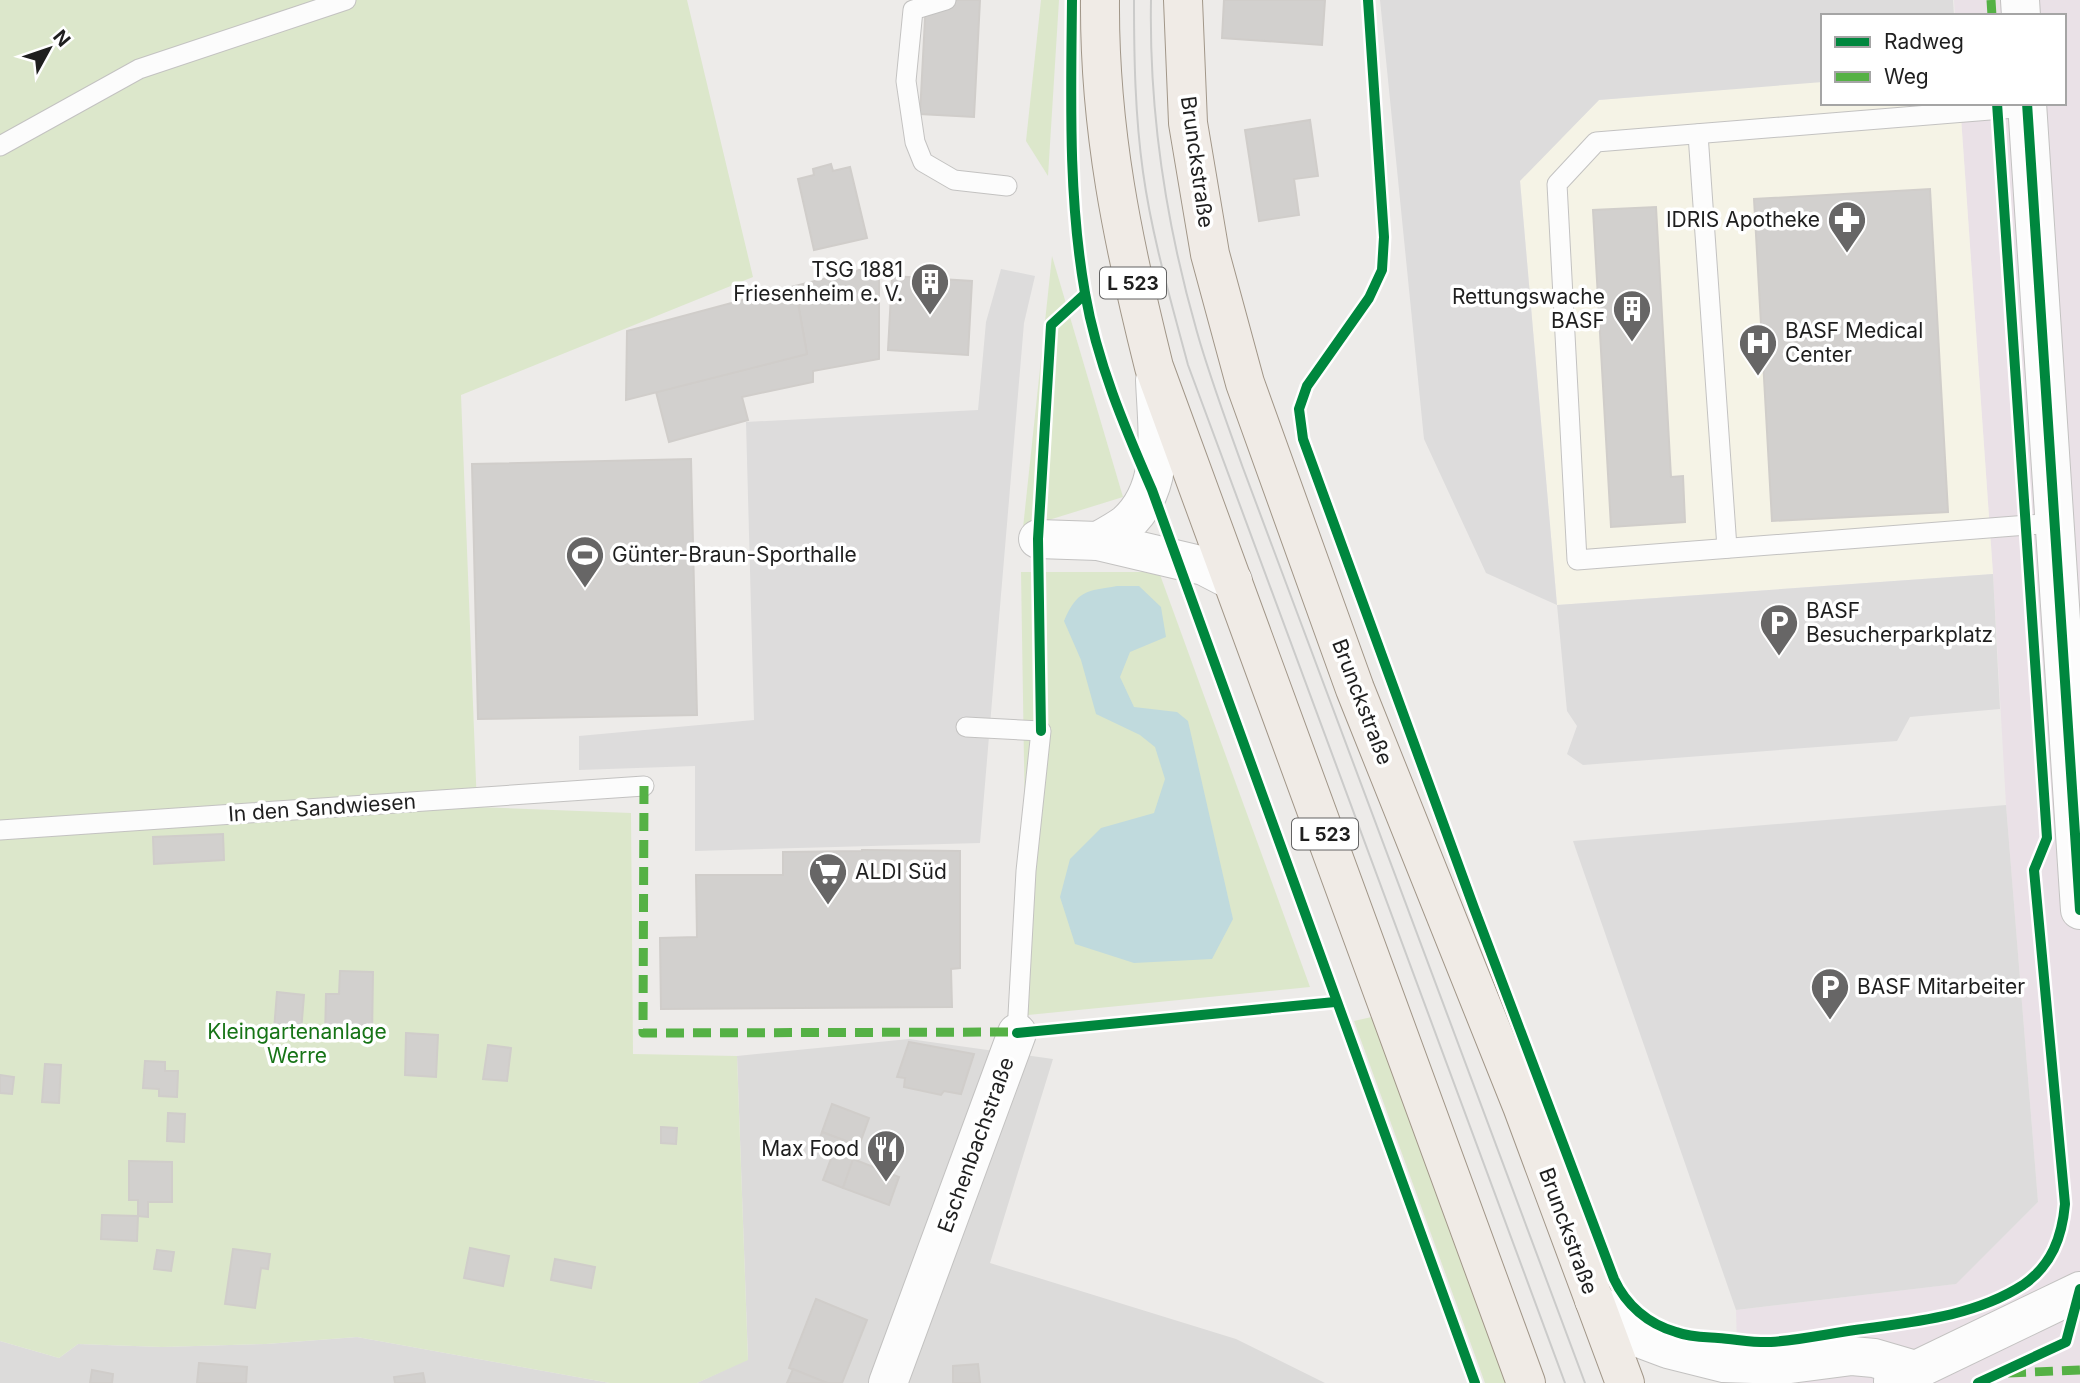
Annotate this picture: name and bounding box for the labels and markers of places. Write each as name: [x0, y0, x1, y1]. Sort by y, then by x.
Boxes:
pharmacy icon: IDRIS Apotheke: [1826, 199, 1868, 254]
place label: IDRIS Apotheke: [1666, 207, 1820, 232]
place label: TSG 1881 Friesenheim e. V.: [733, 257, 903, 306]
building icon: TSG 1881 Friesenheim e. V.: [909, 261, 951, 316]
place label: Rettungswache BASF: [1452, 284, 1605, 333]
building icon: Rettungswache BASF: [1611, 288, 1653, 343]
place label: BASF Medical Center: [1785, 318, 1923, 367]
hospital icon: BASF Medical Center: [1737, 322, 1779, 377]
sports icon: Günter-Braun-Sporthalle: [564, 534, 606, 589]
place label: Günter-Braun-Sporthalle: [612, 542, 857, 567]
place label: BASF Besucherparkplatz: [1806, 598, 1993, 647]
parking icon: BASF Besucherparkplatz: [1758, 602, 1800, 657]
supermarket icon: ALDI Süd: [807, 851, 849, 906]
place label: ALDI Süd: [855, 859, 947, 884]
parking icon: BASF Mitarbeiter: [1809, 966, 1851, 1021]
place label: BASF Mitarbeiter: [1857, 974, 2025, 999]
restaurant icon: Max Food: [865, 1128, 907, 1183]
place label: Max Food: [761, 1136, 859, 1161]

